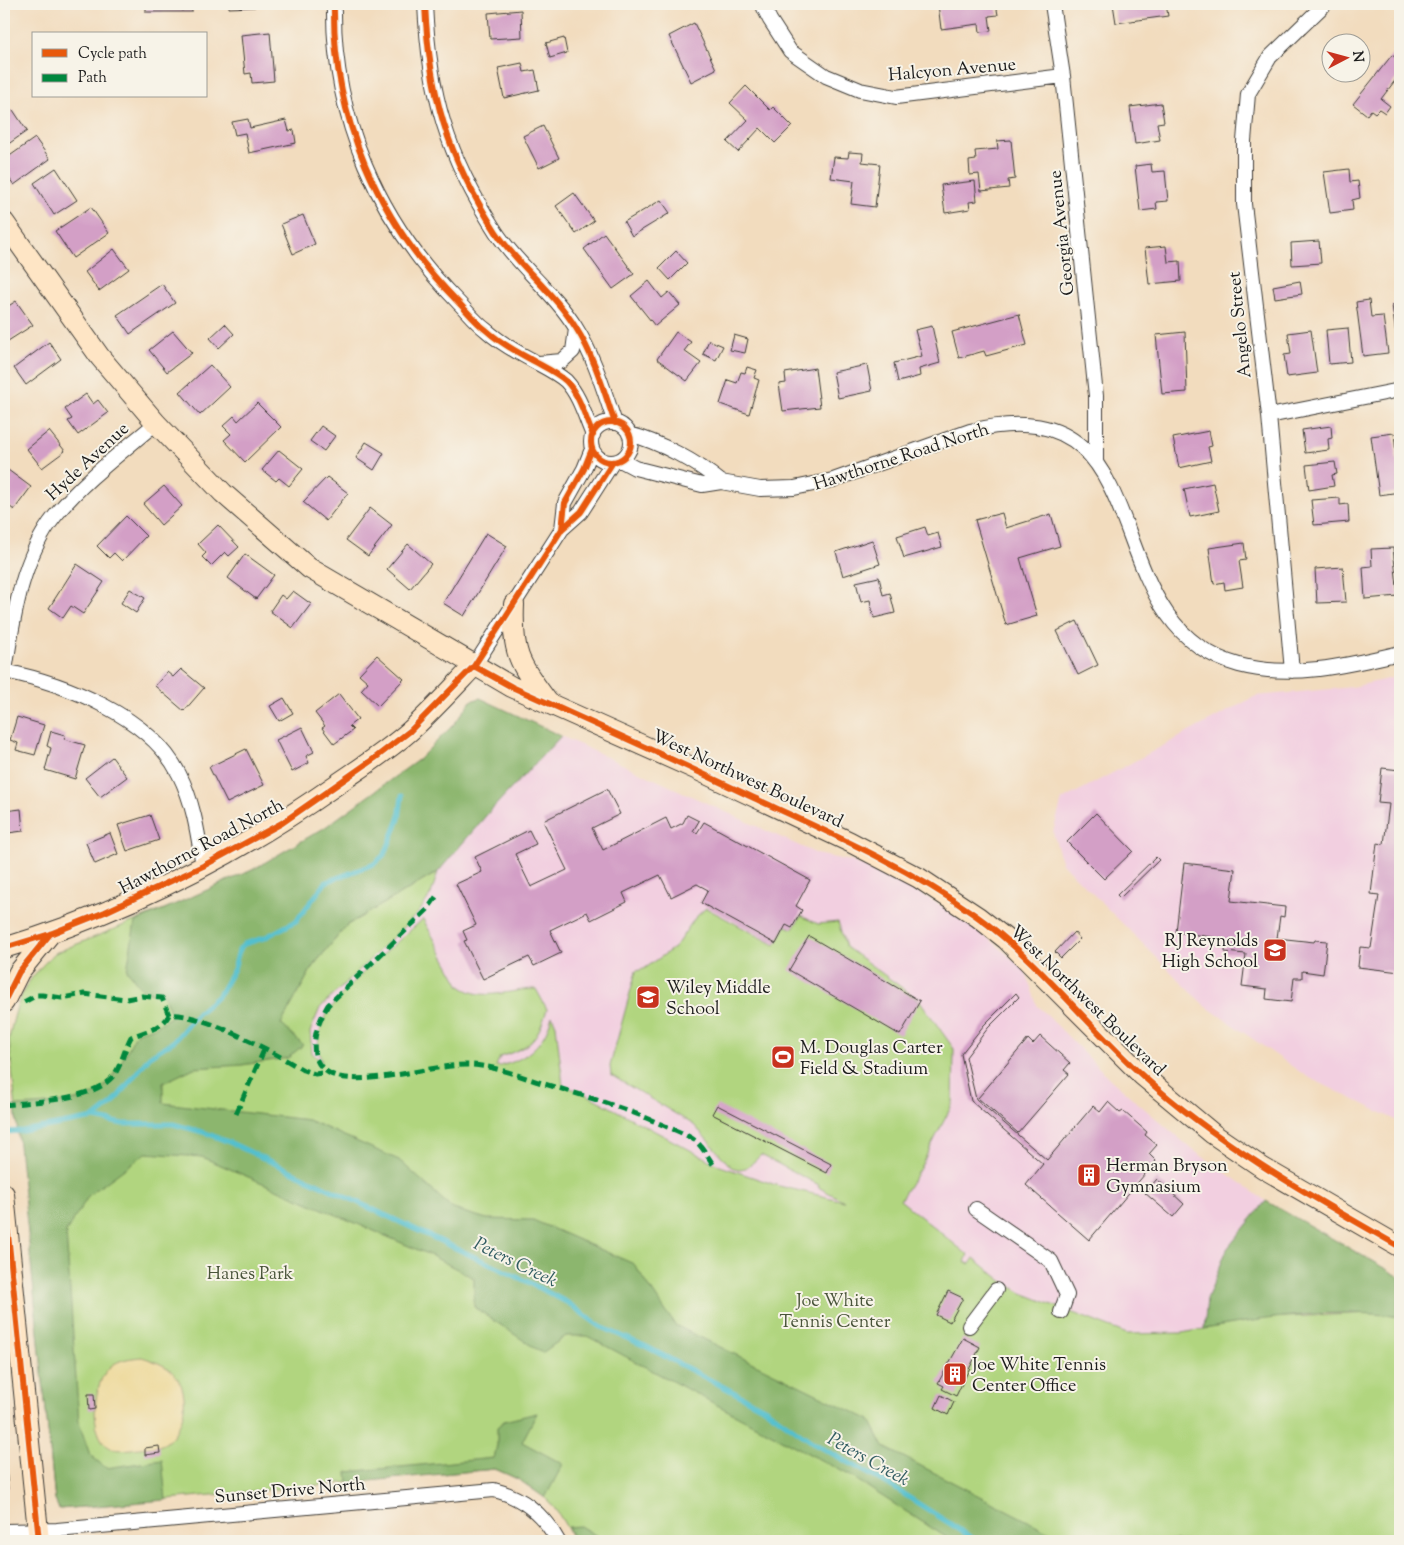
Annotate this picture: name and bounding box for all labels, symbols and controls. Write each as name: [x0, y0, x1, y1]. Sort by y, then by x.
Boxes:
legend: [32, 32, 208, 98]
north arrow: [1322, 32, 1372, 82]
text: Cycle path: [78, 44, 147, 65]
text: N: [1346, 50, 1367, 63]
street label: Halcyon Avenue: [887, 52, 1017, 90]
text: Path: [78, 68, 107, 89]
street label: Georgia Avenue: [1043, 169, 1082, 297]
street label: Angelo Street: [1222, 270, 1260, 379]
street label: Hyde Avenue: [41, 417, 136, 508]
street label: Hawthorne Road North: [810, 417, 993, 499]
street label: West Northwest Boulevard: [647, 724, 847, 836]
street label: Hawthorne Road North: [115, 793, 289, 902]
street label: West Northwest Boulevard: [1003, 920, 1171, 1083]
place label: RJ Reynolds High School: [1162, 929, 1258, 976]
school or university icon: RJ Reynolds High School: [1262, 937, 1288, 963]
place label: Wiley Middle School: [666, 976, 771, 1023]
school or university icon: Wiley Middle School: [635, 984, 661, 1010]
place label: M. Douglas Carter Field & Stadium: [800, 1036, 943, 1083]
sports icon: M. Douglas Carter Field & Stadium: [770, 1044, 796, 1070]
place label: Herman Bryson Gymnasium: [1106, 1154, 1228, 1201]
building icon: Herman Bryson Gymnasium: [1076, 1162, 1102, 1188]
water label: Peters Creek: [468, 1231, 562, 1295]
park label: Hanes Park: [207, 1262, 294, 1288]
park label: Joe White Tennis Center: [780, 1289, 891, 1336]
place label: Joe White Tennis Center Office: [971, 1353, 1106, 1400]
building icon: Joe White Tennis Center Office: [942, 1361, 968, 1387]
water label: Peters Creek: [822, 1427, 914, 1494]
street label: Sunset Drive North: [213, 1472, 367, 1512]

